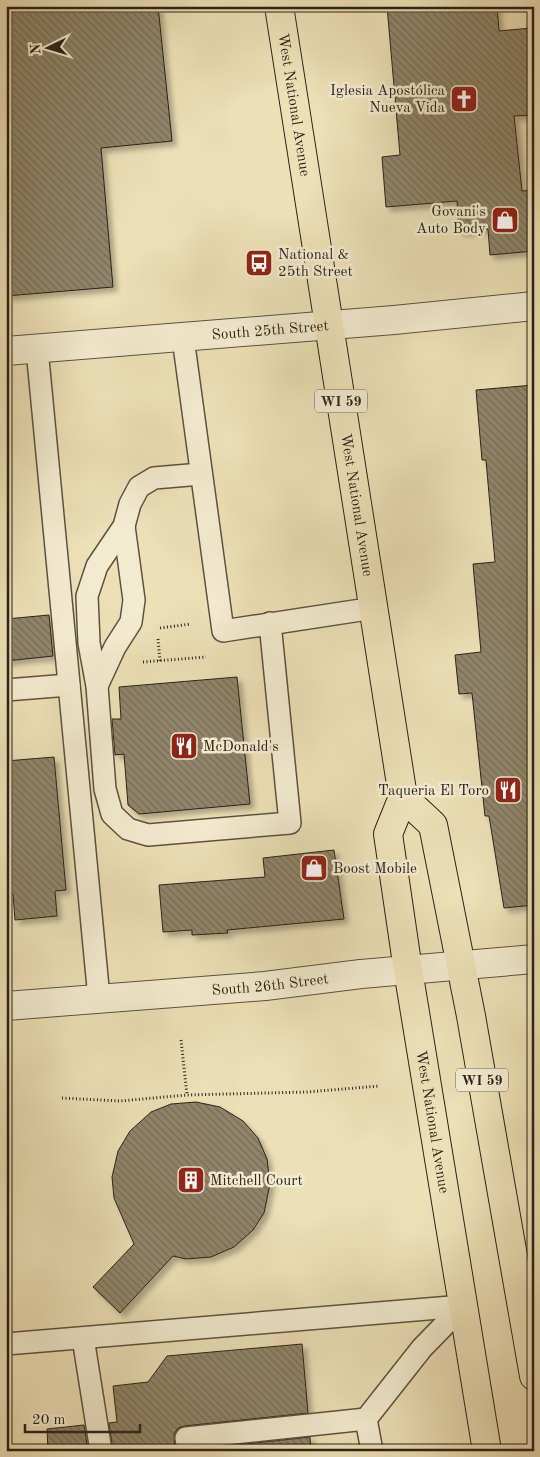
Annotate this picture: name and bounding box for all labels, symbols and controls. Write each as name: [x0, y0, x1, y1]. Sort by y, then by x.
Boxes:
north arrow: [22, 22, 72, 72]
street label: West National Avenue: [274, 32, 312, 178]
text: N: [29, 43, 43, 55]
place label: Iglesia Apostólica Nueva Vida: [330, 84, 446, 116]
church icon: Iglesia Apostólica Nueva Vida: [449, 84, 479, 114]
place label: Govani's Auto Body: [416, 205, 486, 237]
shop icon: Govani's Auto Body: [490, 205, 520, 235]
bus stop icon: National & 25th Street: [244, 248, 274, 278]
place label: National & 25th Street: [278, 248, 353, 280]
street label: South 25th Street: [211, 319, 329, 344]
road number: WI 59: [315, 390, 367, 412]
street label: West National Avenue: [337, 432, 374, 578]
restaurant icon: McDonald's: [169, 731, 199, 761]
place label: McDonald's: [203, 740, 279, 755]
restaurant icon: Taqueria El Toro: [493, 775, 523, 805]
place label: Taqueria El Toro: [378, 784, 489, 799]
shop icon: Boost Mobile: [299, 853, 329, 883]
place label: Boost Mobile: [333, 862, 417, 877]
street label: South 26th Street: [211, 972, 329, 999]
street label: West National Avenue: [412, 1050, 451, 1195]
road number: WI 59: [456, 1068, 508, 1092]
building icon: Mitchell Court: [176, 1165, 206, 1195]
place label: Mitchell Court: [210, 1174, 303, 1189]
scale bar: [25, 1402, 140, 1434]
text: 20 m: [32, 1413, 66, 1428]

